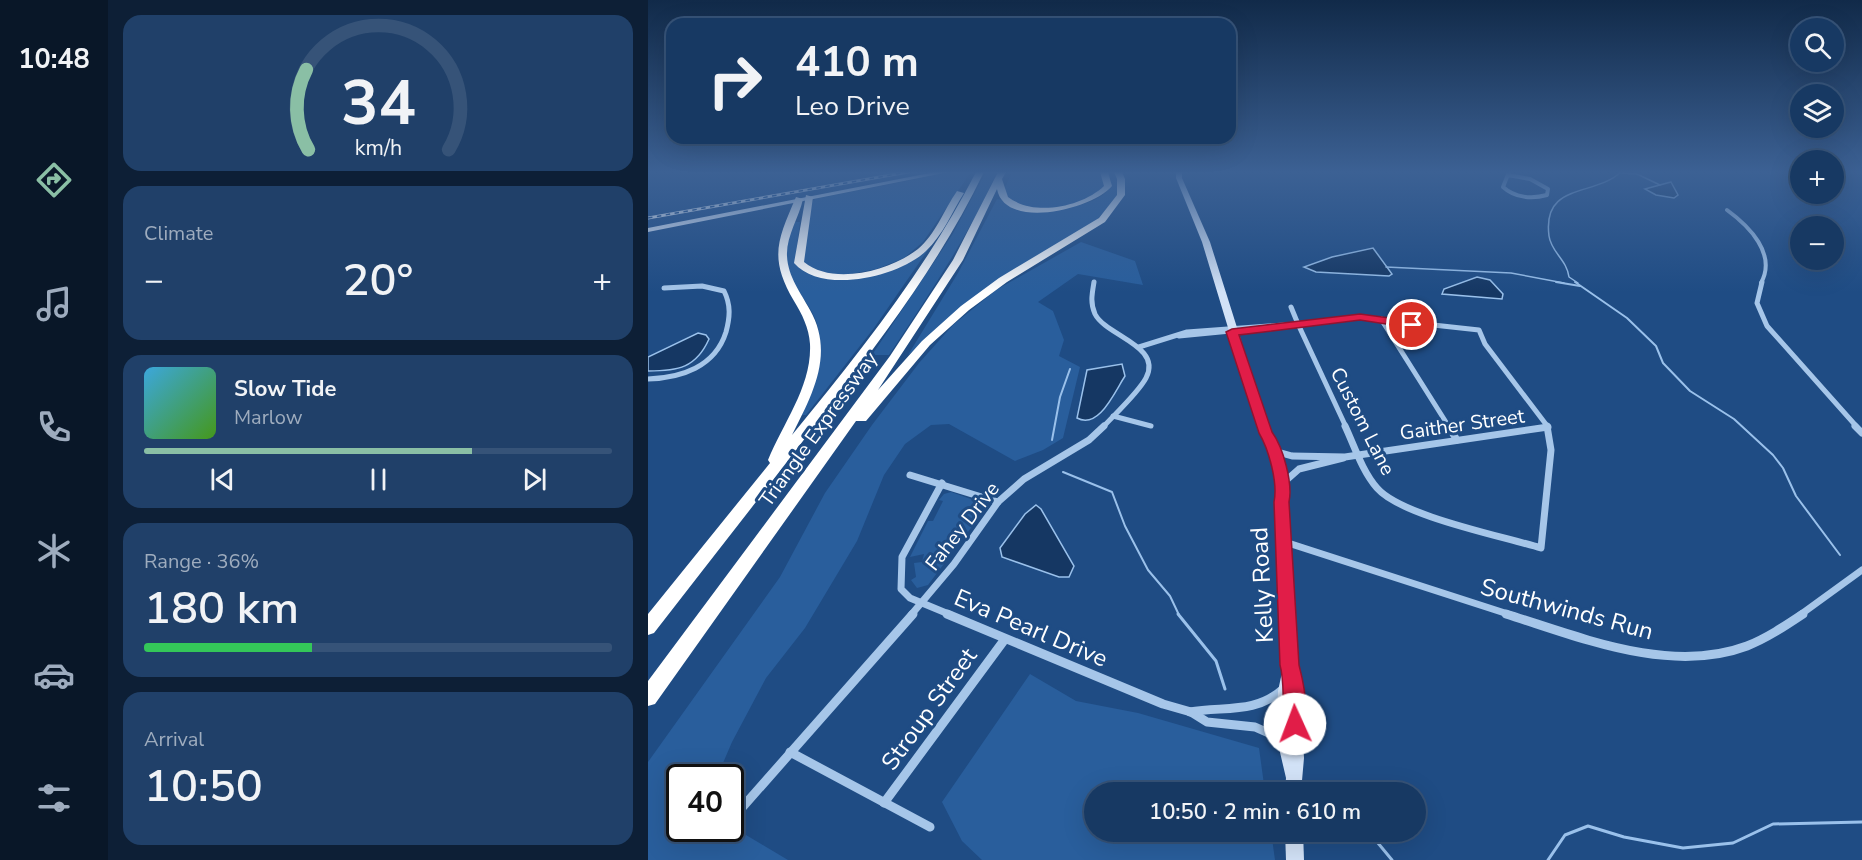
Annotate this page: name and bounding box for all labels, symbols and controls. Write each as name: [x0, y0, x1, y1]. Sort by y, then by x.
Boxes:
map controls: [1790, 18, 1844, 270]
button: search: [1790, 18, 1844, 72]
text: 410 m: [795, 34, 919, 91]
text: 10:48: [18, 41, 90, 78]
icon: right: [696, 42, 774, 120]
text: 34: [341, 61, 415, 146]
button: layers: [1790, 84, 1844, 138]
text: Leo Drive: [795, 88, 910, 125]
text: km/h: [354, 133, 402, 163]
button: +: [1790, 150, 1844, 204]
icon: directions: [33, 159, 75, 201]
button: −: [1790, 216, 1844, 270]
text: Climate: [144, 220, 213, 247]
text: 20°: [343, 250, 413, 311]
text: −: [144, 258, 164, 303]
text: +: [592, 258, 612, 303]
icon: music: [33, 283, 75, 325]
pin: [1386, 299, 1437, 350]
icon: arrive: [1395, 308, 1428, 341]
street label: Triangle Expressway: [753, 346, 884, 512]
street label: Custom Lane: [1324, 363, 1401, 480]
text: Slow Tide: [234, 374, 336, 404]
street label: Gaither Street: [1398, 402, 1527, 447]
text: Marlow: [234, 404, 302, 431]
icon: phone: [33, 406, 75, 448]
icon: previous: [206, 463, 239, 496]
icon: pause: [362, 463, 395, 496]
icon: next: [518, 463, 551, 496]
street label: Fahey Drive: [919, 476, 1006, 576]
street label: Kelly Road: [1243, 526, 1281, 644]
icon: climate: [33, 530, 75, 572]
text: Range · 36%: [144, 548, 259, 575]
street label: Southwinds Run: [1477, 571, 1657, 647]
text: 180 km: [144, 578, 299, 639]
street label: Eva Pearl Drive: [949, 581, 1113, 675]
street label: Stroup Street: [874, 641, 985, 777]
icon: car: [33, 654, 75, 696]
position arrow: [1263, 692, 1327, 756]
text: Arrival: [144, 726, 204, 753]
text: 10:50: [144, 756, 263, 817]
speed limit sign: 40: [666, 764, 744, 842]
icon: filters: [33, 777, 75, 819]
text: 10:50 · 2 min · 610 m: [1149, 797, 1361, 827]

